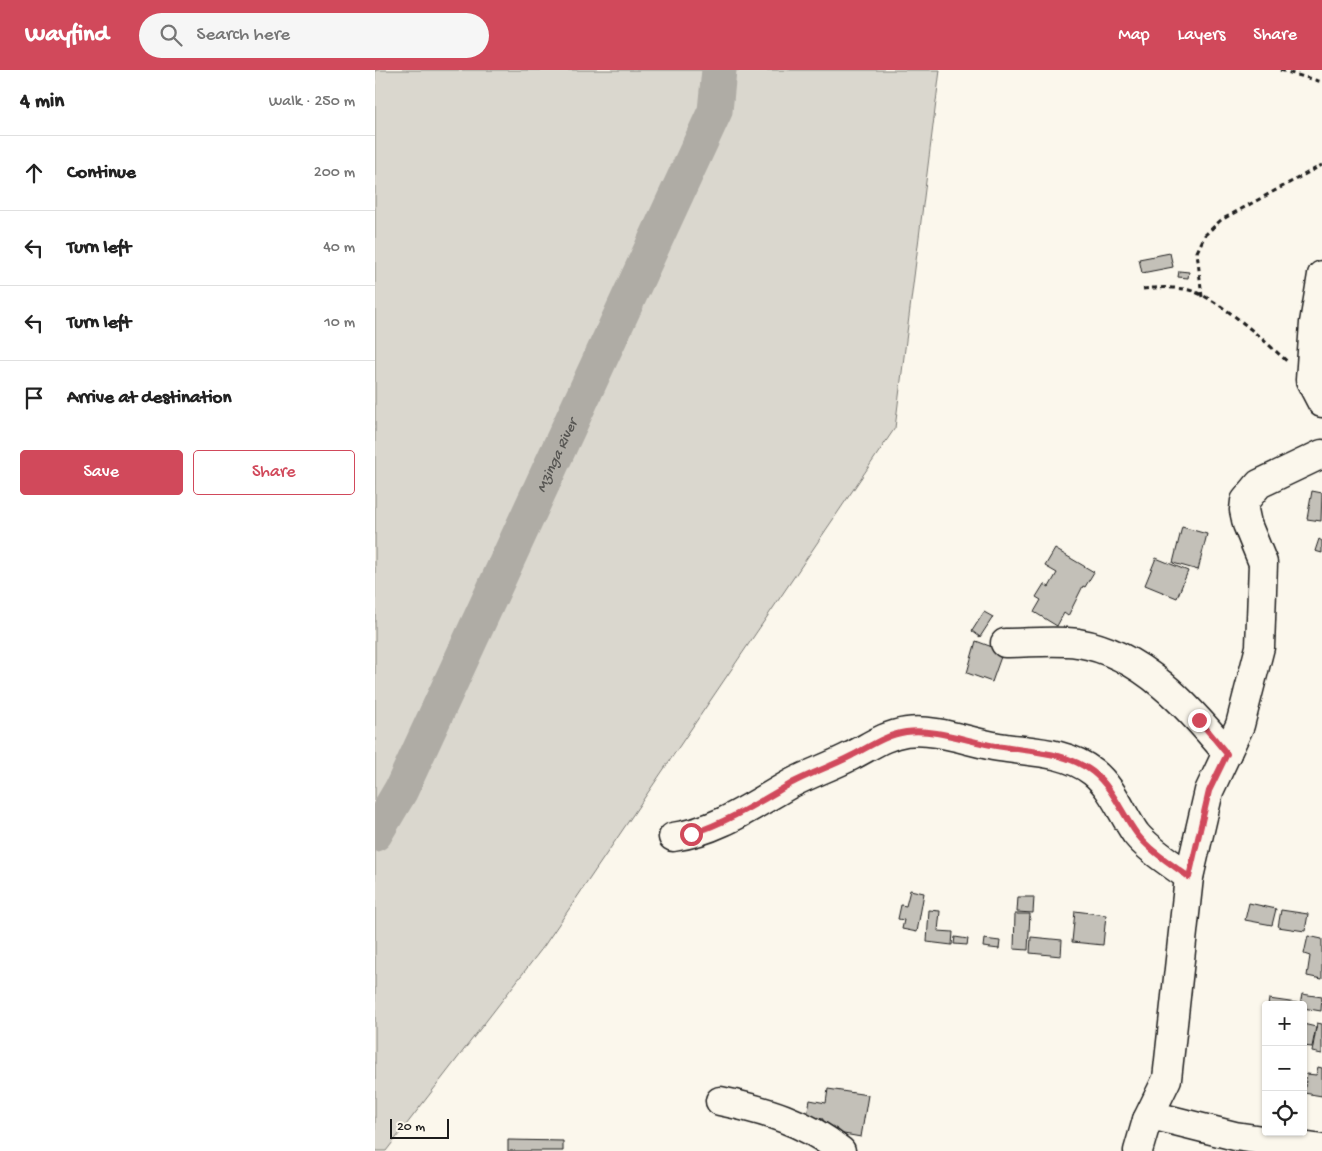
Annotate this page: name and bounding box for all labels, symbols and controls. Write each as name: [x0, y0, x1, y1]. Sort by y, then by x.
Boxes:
search box: [139, 13, 489, 58]
text: Wayfind: [25, 21, 109, 50]
icon: search: [157, 21, 185, 49]
text: Search here: [197, 24, 290, 47]
text: Map: [1118, 25, 1150, 46]
text: Layers: [1178, 25, 1225, 46]
text: Share: [1253, 25, 1297, 46]
text: 4 min: [20, 90, 64, 115]
text: Walk · 250 m: [269, 93, 355, 112]
icon: ahead: [20, 159, 48, 187]
text: Continue: [67, 162, 136, 185]
text: 200 m: [314, 164, 355, 183]
icon: left: [20, 234, 48, 262]
text: Turn left: [67, 237, 131, 260]
text: 40 m: [323, 239, 355, 258]
icon: left: [20, 309, 48, 337]
text: Turn left: [67, 312, 131, 335]
text: 10 m: [324, 314, 355, 333]
icon: arrive: [20, 384, 48, 412]
text: Arrive at destination: [67, 387, 231, 410]
water label: Mzinga River: [533, 414, 583, 496]
button: Save: [20, 450, 183, 495]
button: Share: [193, 450, 355, 495]
route end: [1188, 709, 1211, 732]
route start: [680, 823, 703, 846]
map controls: [1262, 1001, 1307, 1136]
button: +: [1262, 1001, 1307, 1046]
button: −: [1262, 1046, 1307, 1091]
button: locate: [1262, 1091, 1307, 1136]
scale bar: [390, 1116, 449, 1139]
text: 20 m: [397, 1119, 425, 1136]

